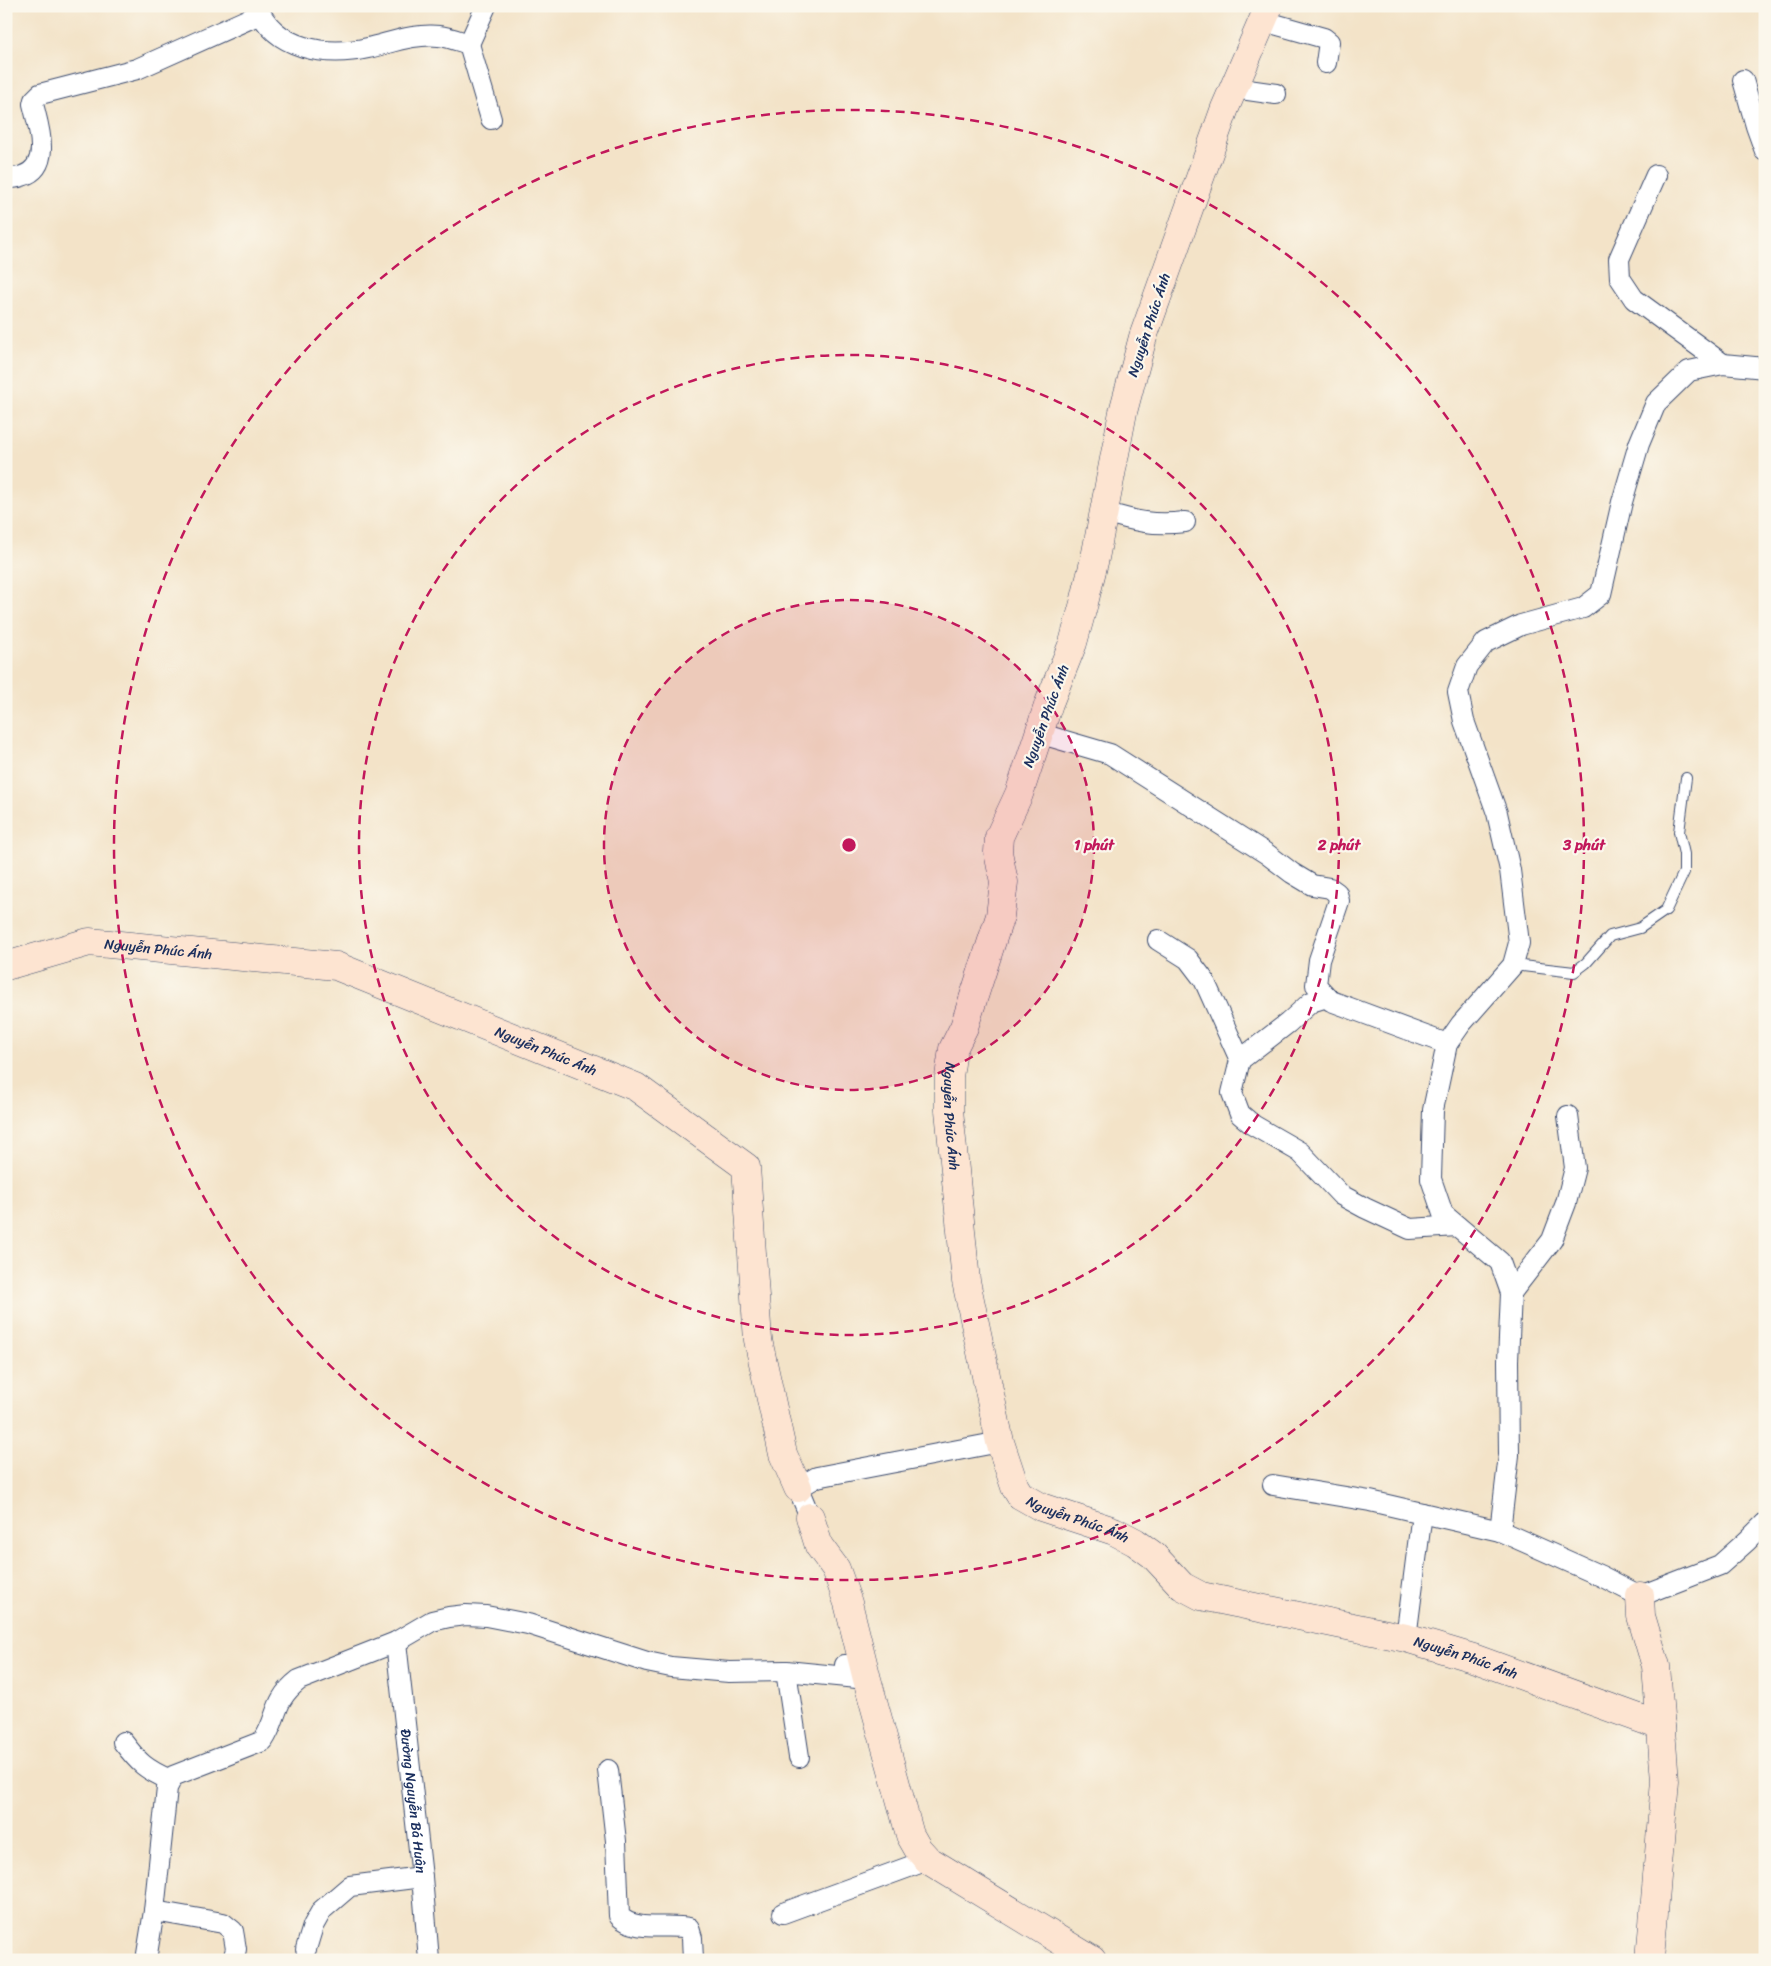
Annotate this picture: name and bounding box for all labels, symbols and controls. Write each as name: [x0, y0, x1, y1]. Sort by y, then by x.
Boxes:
street label: Nguyễn Phúc Ánh: [1120, 270, 1178, 380]
street label: Nguyễn Phúc Ánh: [1016, 661, 1076, 771]
text: 1 phút: [1074, 832, 1115, 858]
text: 2 phút: [1317, 832, 1361, 858]
text: 3 phút: [1562, 832, 1606, 858]
centre of rings: [840, 836, 858, 854]
street label: Nguyễn Phúc Ánh: [103, 931, 213, 966]
street label: Nguyễn Phúc Ánh: [491, 1019, 601, 1082]
street label: Nguyễn Phúc Ánh: [936, 1061, 967, 1171]
street label: Nguyễn Phúc Ánh: [1022, 1489, 1134, 1550]
street label: Nguyễn Phúc Ánh: [1411, 1629, 1521, 1686]
street label: Đường Nguyễn Bá Huân: [393, 1728, 434, 1875]

